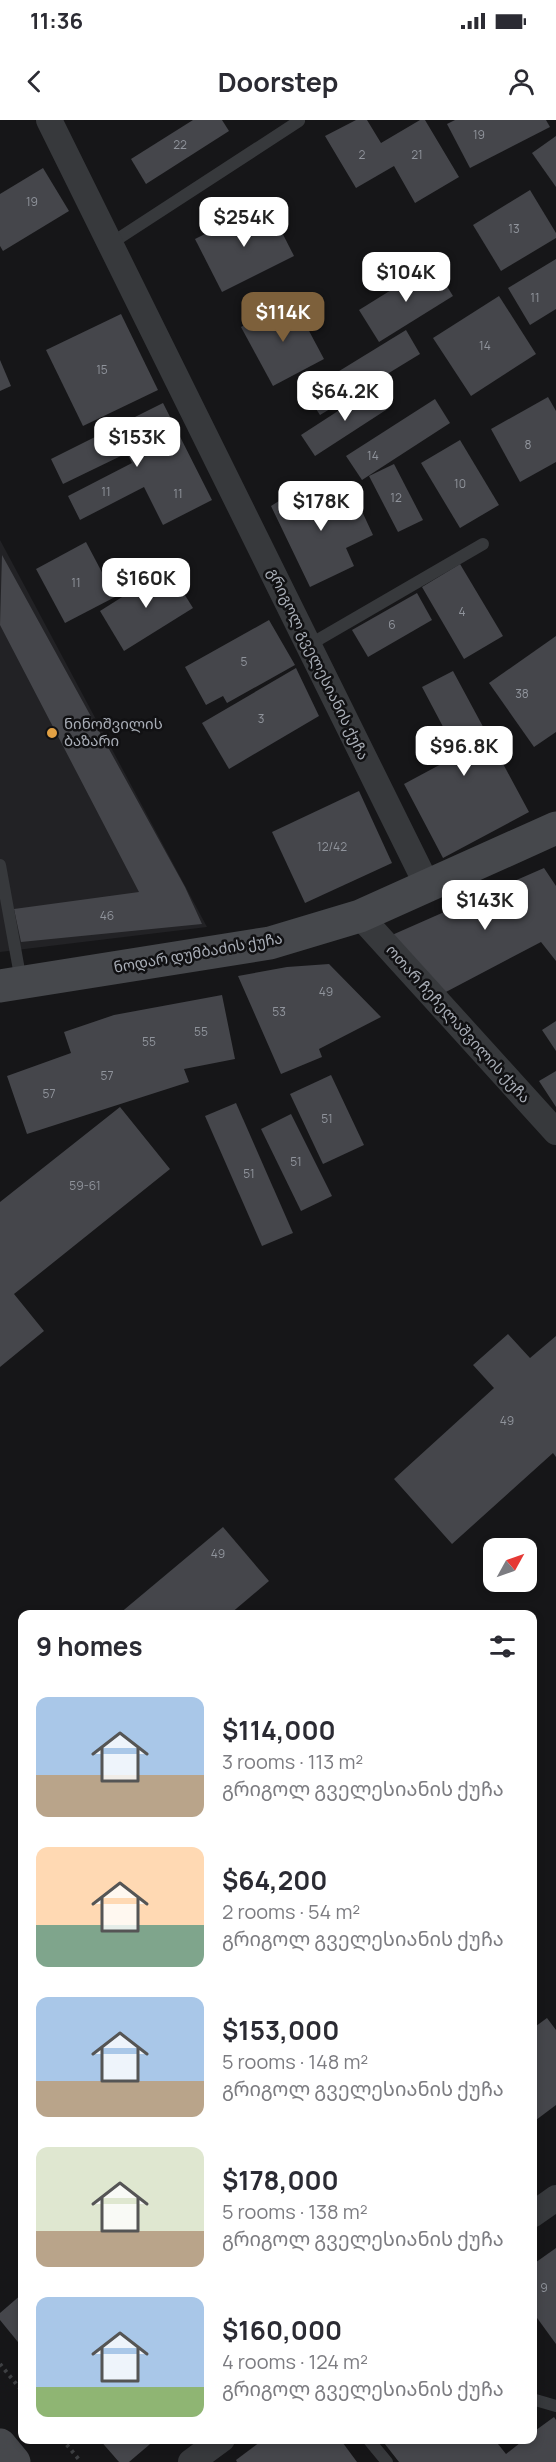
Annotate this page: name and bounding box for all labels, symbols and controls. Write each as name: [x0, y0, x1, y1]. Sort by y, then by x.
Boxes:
text: 11:36: [30, 6, 83, 36]
text: Doorstep: [218, 63, 338, 100]
icon: back: [18, 65, 51, 98]
icon: person: [505, 65, 538, 98]
house number: 19: [473, 126, 485, 143]
house number: 22: [173, 136, 187, 153]
house number: 2: [359, 146, 366, 163]
house number: 21: [411, 146, 423, 163]
house number: 19: [26, 193, 38, 210]
pin: $254K: [202, 197, 286, 248]
text: $254K: [213, 203, 275, 230]
house number: 13: [508, 220, 520, 237]
pin: $104K: [364, 252, 448, 303]
text: $104K: [376, 258, 436, 285]
house number: 11: [530, 289, 540, 306]
pin: $114K: [241, 292, 325, 343]
text: $114K: [255, 298, 311, 325]
house number: 14: [479, 337, 491, 354]
house number: 15: [96, 361, 108, 378]
pin: $64.2K: [296, 371, 394, 422]
text: $64.2K: [311, 377, 379, 404]
pin: $153K: [95, 417, 179, 468]
text: $153K: [108, 423, 166, 450]
house number: 8: [525, 436, 532, 453]
house number: 14: [367, 447, 379, 464]
house number: 10: [454, 475, 466, 492]
pin: $178K: [279, 481, 363, 532]
house number: 11: [101, 483, 111, 500]
house number: 11: [173, 485, 183, 502]
text: $178K: [292, 487, 350, 514]
house number: 12: [390, 489, 402, 506]
pin: $160K: [104, 558, 188, 609]
text: $160K: [116, 564, 176, 591]
street label: გრიგოლ გველესიანის ქუჩა: [263, 564, 374, 763]
house number: 11: [71, 574, 81, 591]
house number: 4: [458, 603, 466, 620]
house number: 6: [388, 616, 396, 633]
house number: 5: [241, 653, 248, 670]
house number: 38: [515, 685, 529, 702]
house number: 3: [258, 710, 264, 727]
place label: ნინოშვილის ბაზარი: [64, 713, 163, 751]
marker: ნინოშვილის ბაზარი: [45, 726, 59, 740]
pin: $96.8K: [415, 726, 513, 777]
text: $96.8K: [430, 732, 498, 759]
house number: 12/42: [317, 838, 347, 855]
pin: $143K: [443, 880, 527, 931]
text: $143K: [456, 886, 514, 913]
house number: 46: [100, 907, 114, 924]
street label: ნოდარ დუმბაძის ქუჩა: [112, 927, 284, 978]
street label: ოთარ ჩეჩელაშვილის ქუჩა: [381, 940, 535, 1107]
house number: 49: [319, 983, 333, 1000]
house number: 53: [272, 1003, 286, 1020]
house number: 55: [194, 1023, 208, 1040]
house number: 55: [142, 1033, 156, 1050]
house number: 57: [101, 1067, 113, 1084]
house number: 57: [43, 1085, 55, 1102]
house number: 51: [321, 1110, 333, 1127]
house number: 51: [290, 1153, 302, 1170]
house number: 51: [243, 1165, 255, 1182]
house number: 59-61: [69, 1177, 101, 1194]
house number: 49: [500, 1412, 514, 1429]
north arrow: [483, 1538, 537, 1592]
map controls: [483, 1538, 537, 1592]
house number: 49: [211, 1545, 225, 1562]
text: 9 homes: [36, 1628, 143, 1664]
icon: filters: [486, 1630, 519, 1663]
text: $114,000: [222, 1712, 336, 1748]
icon: home: [84, 1721, 156, 1793]
text: 3 rooms · 113 m²: [222, 1748, 363, 1775]
text: გრიგოლ გველესიანის ქუჩა: [222, 1775, 504, 1802]
text: $64,200: [222, 1862, 327, 1898]
icon: home: [84, 1871, 156, 1943]
text: 2 rooms · 54 m²: [222, 1898, 360, 1925]
text: გრიგოლ გველესიანის ქუჩა: [222, 1925, 504, 1952]
text: $153,000: [222, 2012, 339, 2048]
icon: home: [84, 2021, 156, 2093]
text: 5 rooms · 148 m²: [222, 2048, 368, 2075]
text: გრიგოლ გველესიანის ქუჩა: [222, 2075, 504, 2102]
text: $178,000: [222, 2162, 339, 2198]
icon: home: [84, 2171, 156, 2243]
text: 5 rooms · 138 m²: [222, 2198, 368, 2225]
text: გრიგოლ გველესიანის ქუჩა: [222, 2225, 504, 2252]
house number: 9: [540, 2279, 548, 2296]
text: $160,000: [222, 2312, 342, 2348]
icon: home: [84, 2321, 156, 2393]
text: 4 rooms · 124 m²: [222, 2348, 368, 2375]
text: გრიგოლ გველესიანის ქუჩა: [222, 2375, 504, 2402]

